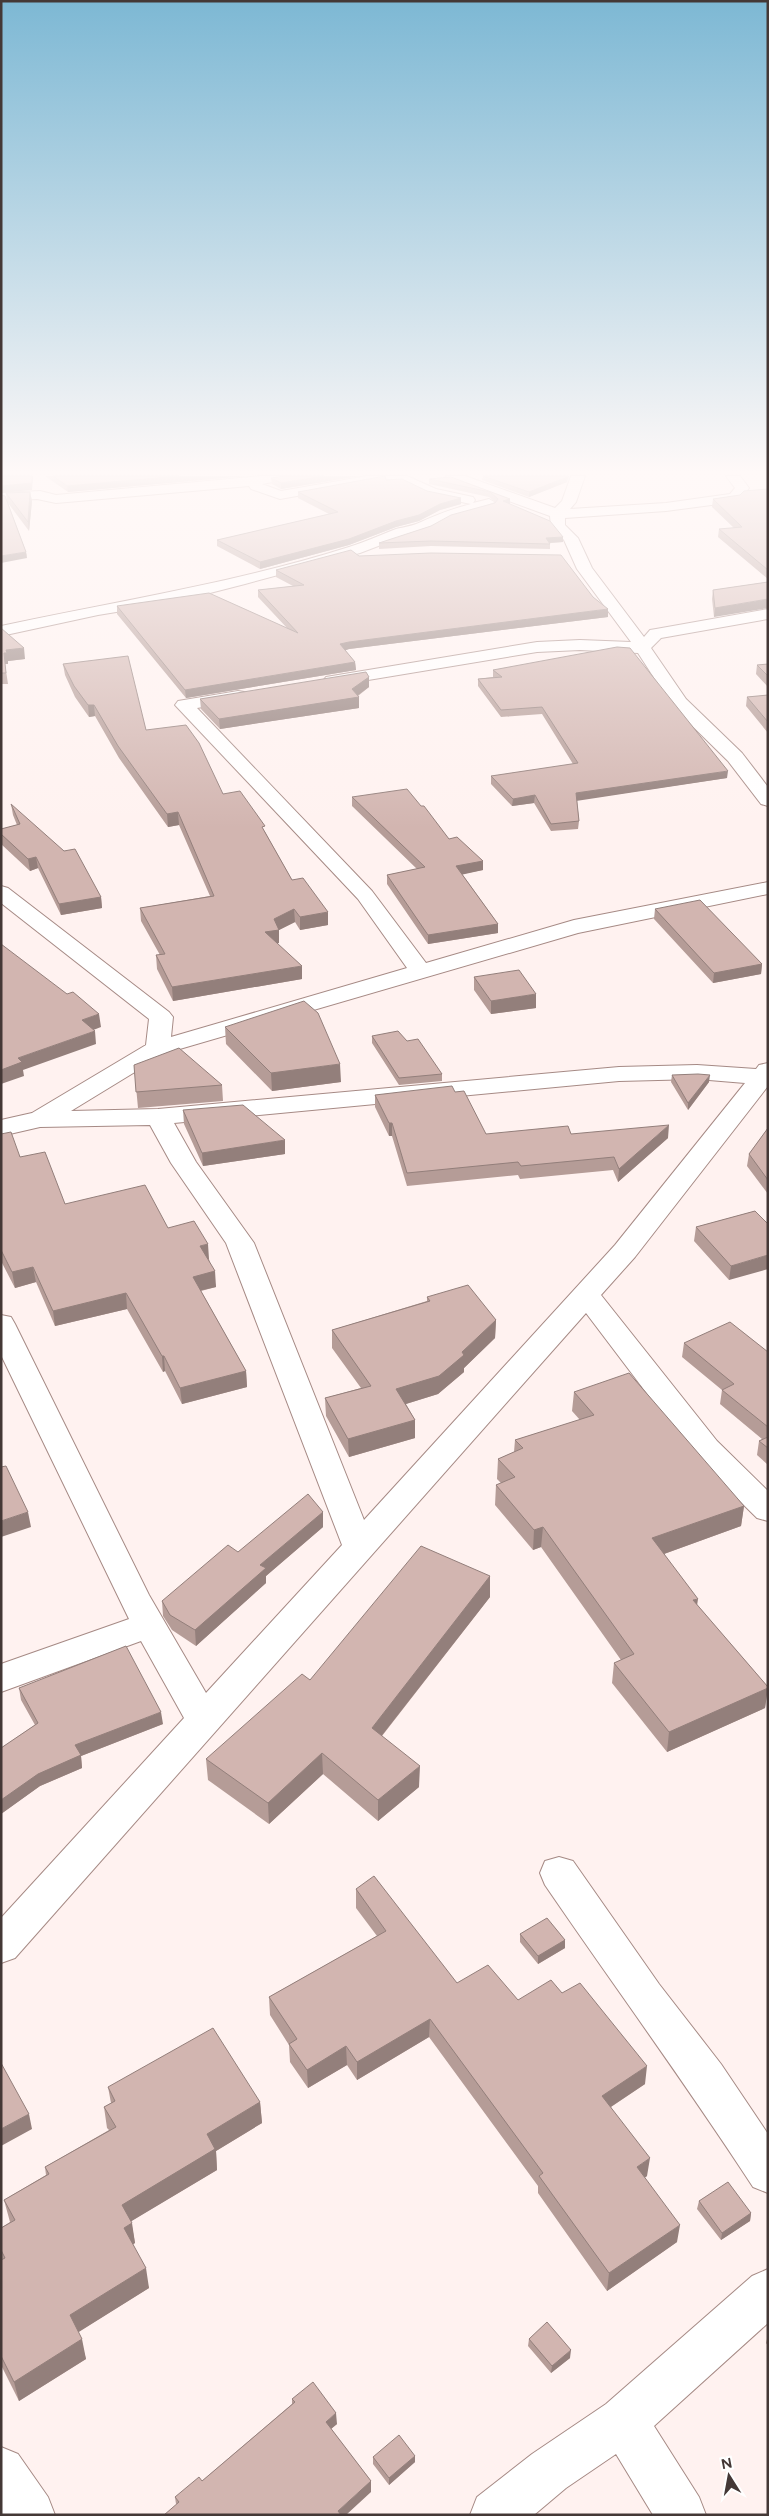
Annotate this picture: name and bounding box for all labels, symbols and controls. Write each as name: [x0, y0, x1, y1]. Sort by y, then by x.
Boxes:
north arrow: [704, 2451, 754, 2501]
text: N: [720, 2454, 734, 2473]

